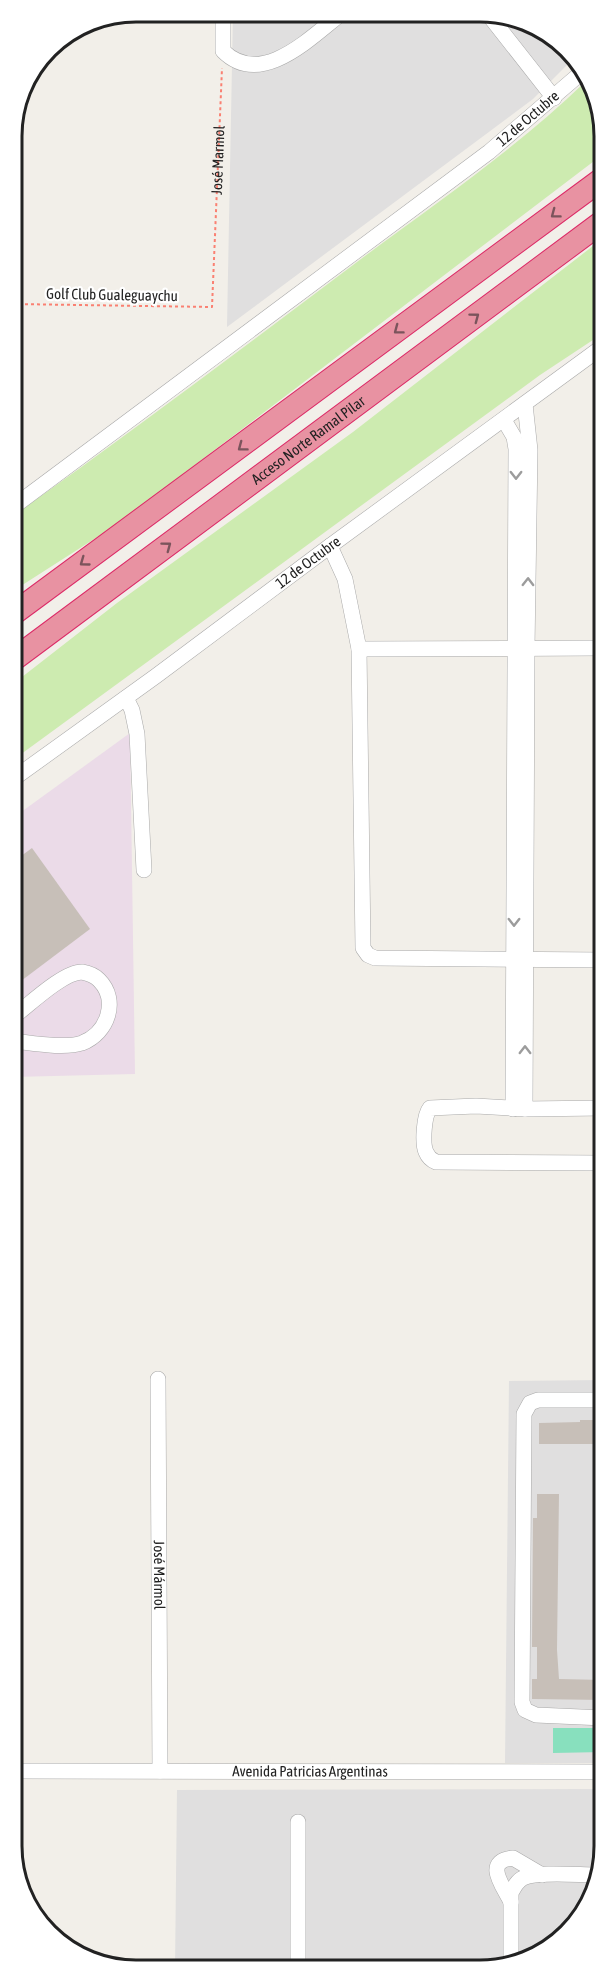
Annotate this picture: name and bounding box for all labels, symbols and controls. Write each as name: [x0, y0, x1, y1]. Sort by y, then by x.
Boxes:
street label: 12 de Octubre: [493, 87, 562, 150]
street label: José Marmol: [208, 125, 228, 195]
one-way arrow: [550, 207, 561, 218]
street label: Golf Club Gualeguaychu: [46, 285, 178, 304]
one-way arrow: [468, 313, 479, 324]
one-way arrow: [394, 323, 405, 334]
street label: Acceso Norte Ramal Pilar: [248, 392, 369, 488]
one-way arrow: [237, 439, 248, 450]
one-way arrow: [510, 471, 522, 480]
street label: 12 de Octubre: [272, 532, 344, 592]
one-way arrow: [160, 542, 171, 553]
one-way arrow: [80, 555, 91, 566]
one-way arrow: [521, 578, 534, 587]
one-way arrow: [508, 918, 520, 927]
one-way arrow: [519, 1046, 531, 1055]
street label: José Mármol: [151, 1540, 168, 1610]
street label: Avenida Patricias Argentinas: [232, 1762, 388, 1780]

